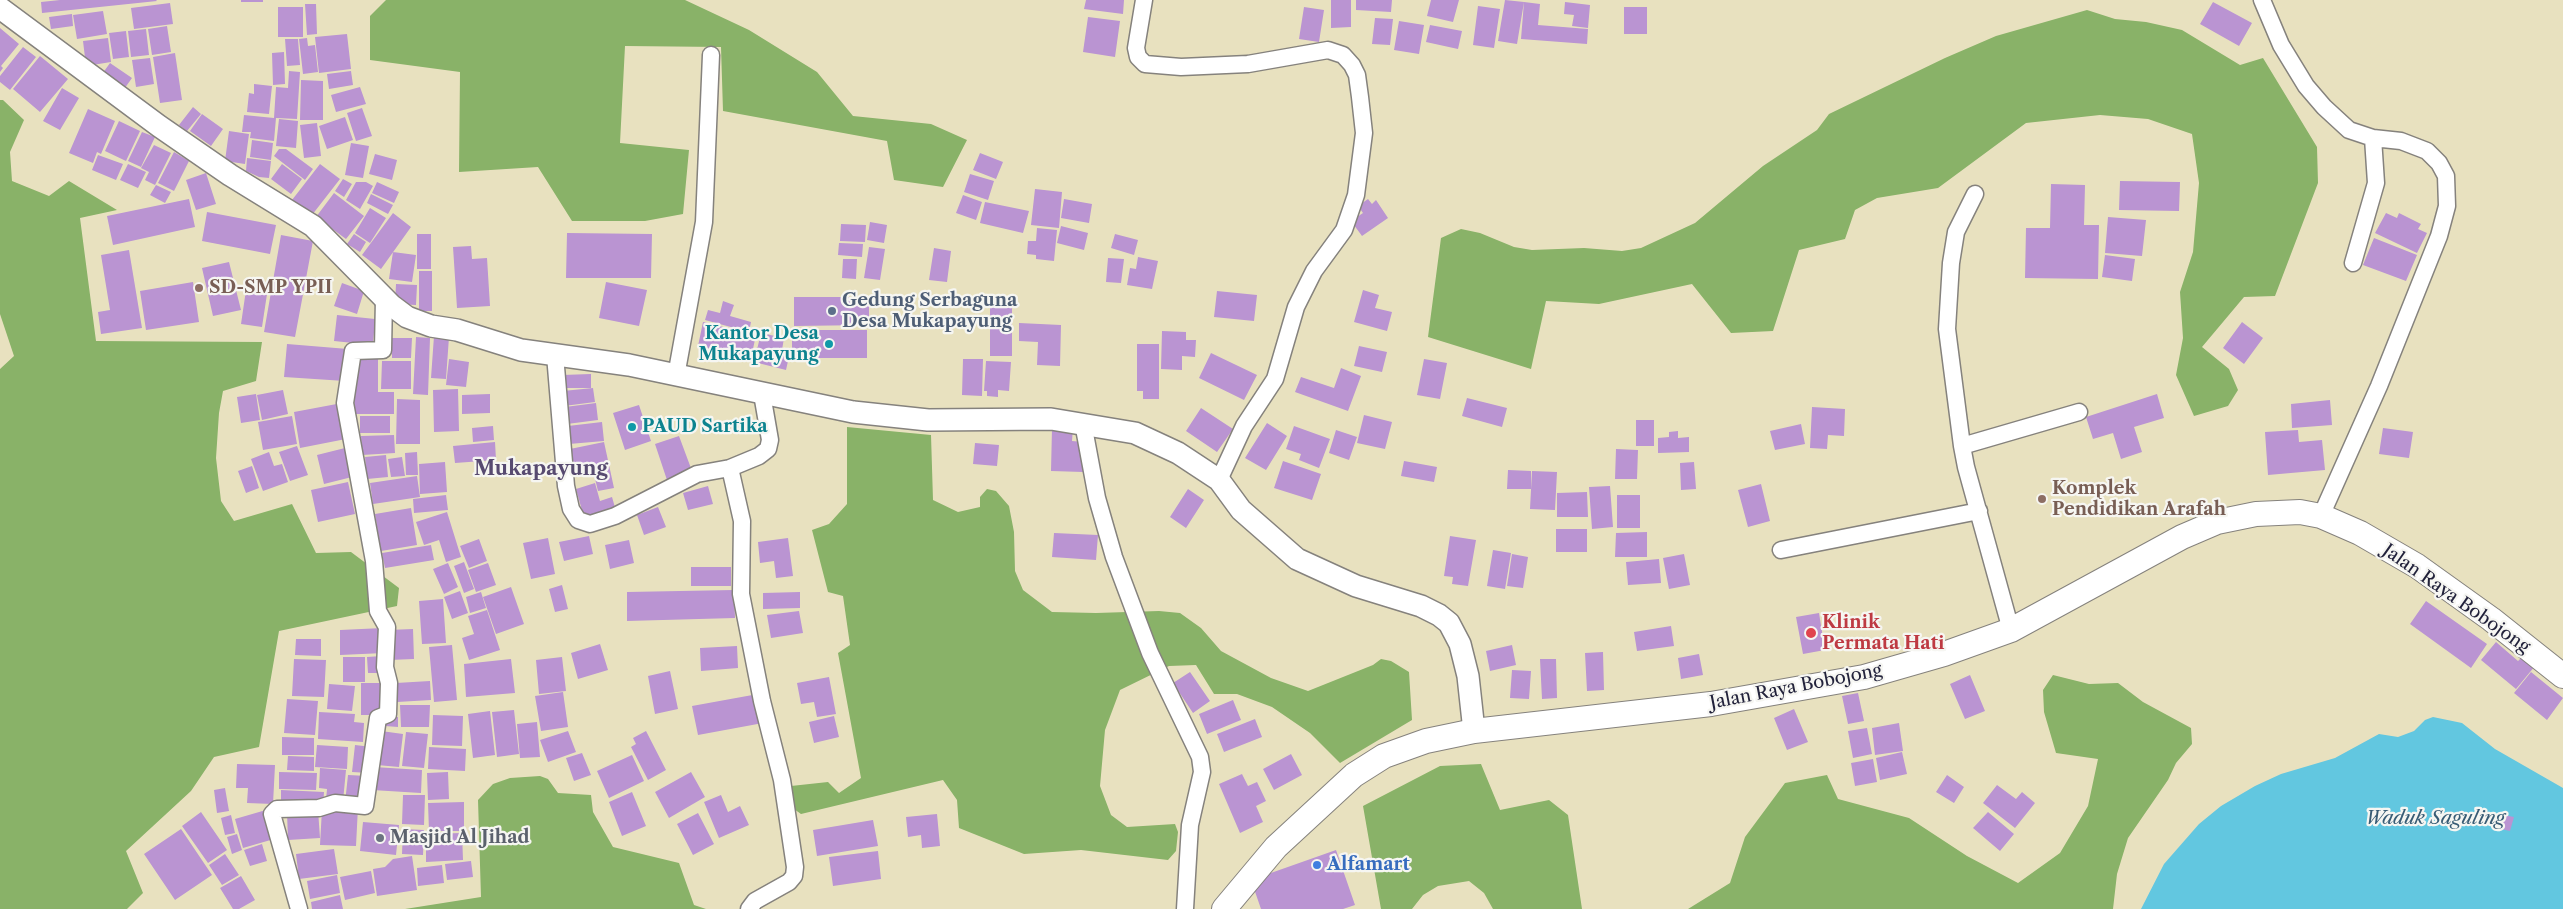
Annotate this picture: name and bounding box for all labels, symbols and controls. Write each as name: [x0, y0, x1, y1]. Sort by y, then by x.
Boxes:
place label: SD-SMP YPII: [209, 277, 332, 299]
marker: SD-SMP YPII: [193, 282, 205, 294]
place label: Gedung Serbaguna Desa Mukapayung: [842, 290, 1017, 332]
marker: Gedung Serbaguna Desa Mukapayung: [826, 305, 838, 317]
place label: Kantor Desa Mukapayung: [698, 323, 819, 366]
marker: Kantor Desa Mukapayung: [823, 338, 835, 350]
place label: PAUD Sartika: [642, 416, 768, 438]
marker: PAUD Sartika: [626, 421, 638, 433]
district label: Mukapayung: [474, 457, 608, 481]
place label: Komplek Pendidikan Arafah: [2052, 478, 2226, 520]
marker: Komplek Pendidikan Arafah: [2036, 493, 2048, 505]
street label: Jalan Raya Bobojong: [2378, 540, 2534, 658]
place label: Klinik Permata Hati: [1822, 612, 1944, 654]
marker: Klinik Permata Hati: [1804, 626, 1818, 640]
street label: Jalan Raya Bobojong: [1708, 660, 1884, 714]
water label: Waduk Saguling: [2365, 808, 2505, 830]
place label: Masjid Al Jihad: [390, 827, 530, 849]
marker: Masjid Al Jihad: [374, 832, 386, 844]
place label: Alfamart: [1327, 854, 1410, 876]
marker: Alfamart: [1311, 859, 1323, 871]

